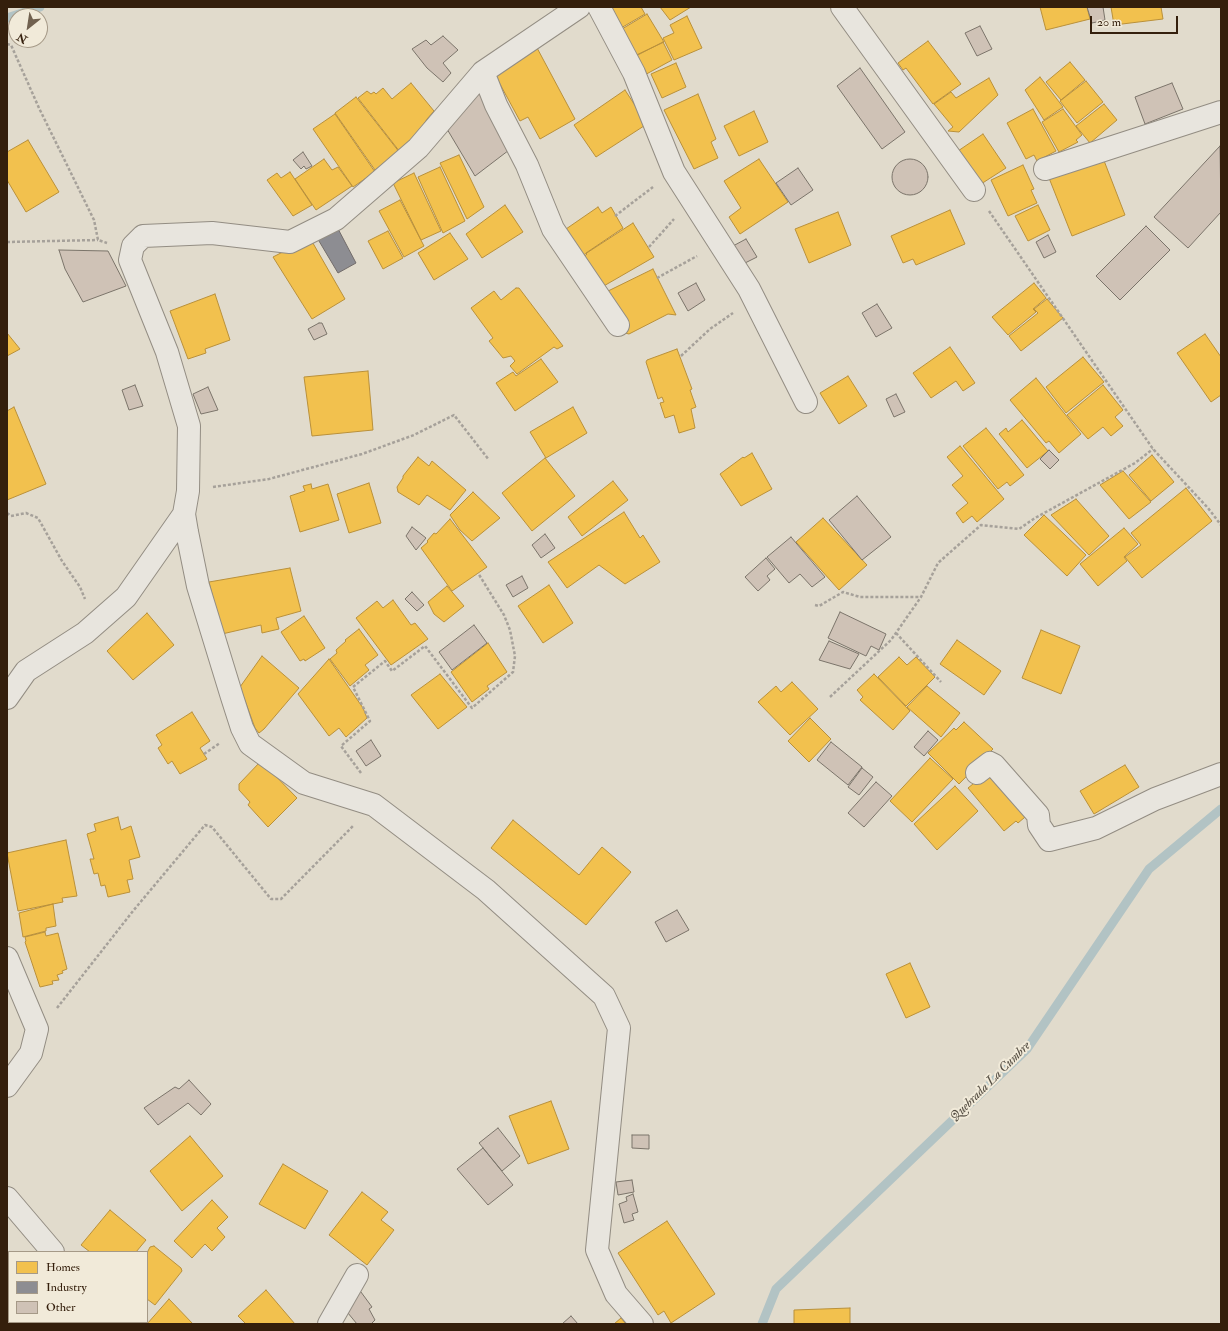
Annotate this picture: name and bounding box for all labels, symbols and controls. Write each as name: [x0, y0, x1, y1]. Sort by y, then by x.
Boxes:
north arrow: [8, 8, 48, 48]
scale bar: [1092, 8, 1180, 34]
text: 20 m: [1097, 15, 1121, 30]
text: N: [15, 30, 30, 46]
water label: Quebrada La Cumbre: [948, 1039, 1034, 1125]
legend: [8, 1251, 148, 1323]
text: Homes: [46, 1260, 80, 1275]
text: Industry: [46, 1280, 87, 1295]
text: Other: [46, 1300, 75, 1315]

